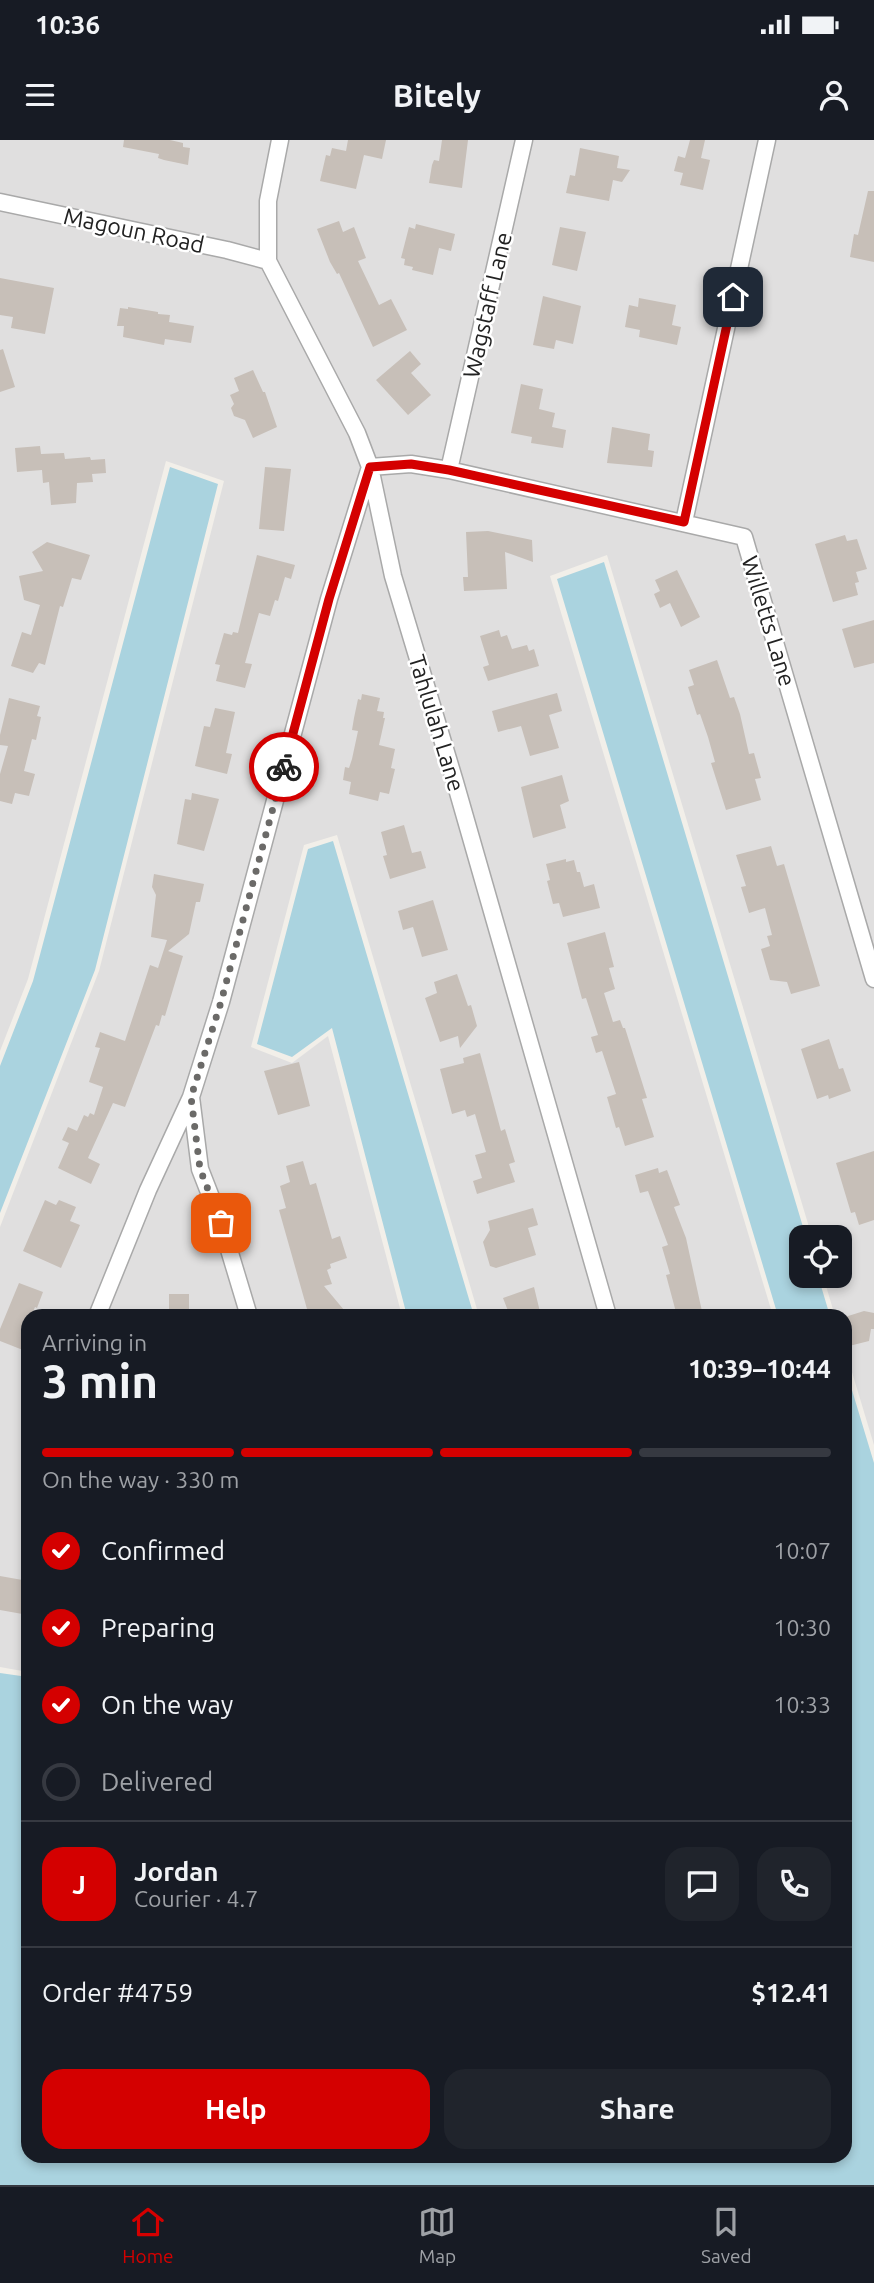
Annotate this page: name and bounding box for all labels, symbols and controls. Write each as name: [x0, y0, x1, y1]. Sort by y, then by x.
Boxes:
text: 10:36: [35, 10, 100, 39]
icon: menu: [21, 76, 59, 114]
icon: person: [815, 76, 853, 114]
text: Bitely: [393, 77, 481, 113]
street label: Magoun Road: [61, 203, 207, 257]
street label: Wagstaff Lane: [458, 230, 516, 380]
pin: [703, 267, 763, 327]
icon: home: [714, 278, 752, 316]
street label: Willetts Lane: [737, 553, 801, 689]
street label: Tahlulah Lane: [404, 652, 470, 794]
courier: [249, 732, 319, 802]
icon: bike: [265, 748, 303, 786]
pin: [191, 1193, 251, 1253]
icon: bag: [202, 1204, 240, 1242]
map controls: [789, 1225, 852, 1288]
button: locate: [789, 1225, 852, 1288]
text: Arriving in: [42, 1330, 147, 1355]
text: 10:39–10:44: [688, 1354, 831, 1383]
text: 3 min: [42, 1355, 158, 1407]
text: On the way · 330 m: [42, 1467, 239, 1492]
icon: check: [42, 1532, 80, 1570]
text: Confirmed: [101, 1536, 225, 1565]
text: 10:07: [773, 1538, 831, 1563]
icon: check: [42, 1609, 80, 1647]
text: Preparing: [101, 1613, 215, 1642]
text: 10:30: [773, 1615, 831, 1640]
icon: check: [42, 1686, 80, 1724]
text: On the way: [101, 1690, 233, 1719]
text: 10:33: [773, 1692, 831, 1717]
text: Delivered: [101, 1767, 213, 1796]
button: chat: [665, 1847, 739, 1921]
button: phone: [757, 1847, 831, 1921]
text: Jordan: [134, 1857, 219, 1886]
text: J: [72, 1870, 86, 1899]
text: Courier · 4.7: [134, 1886, 258, 1911]
text: Order #4759: [42, 1978, 193, 2007]
text: $12.41: [751, 1978, 831, 2007]
button: Help: [42, 2069, 430, 2149]
button: Share: [444, 2069, 831, 2149]
tab: Home: [122, 2203, 174, 2267]
tab: Map: [418, 2203, 456, 2267]
tab: Saved: [701, 2203, 752, 2267]

